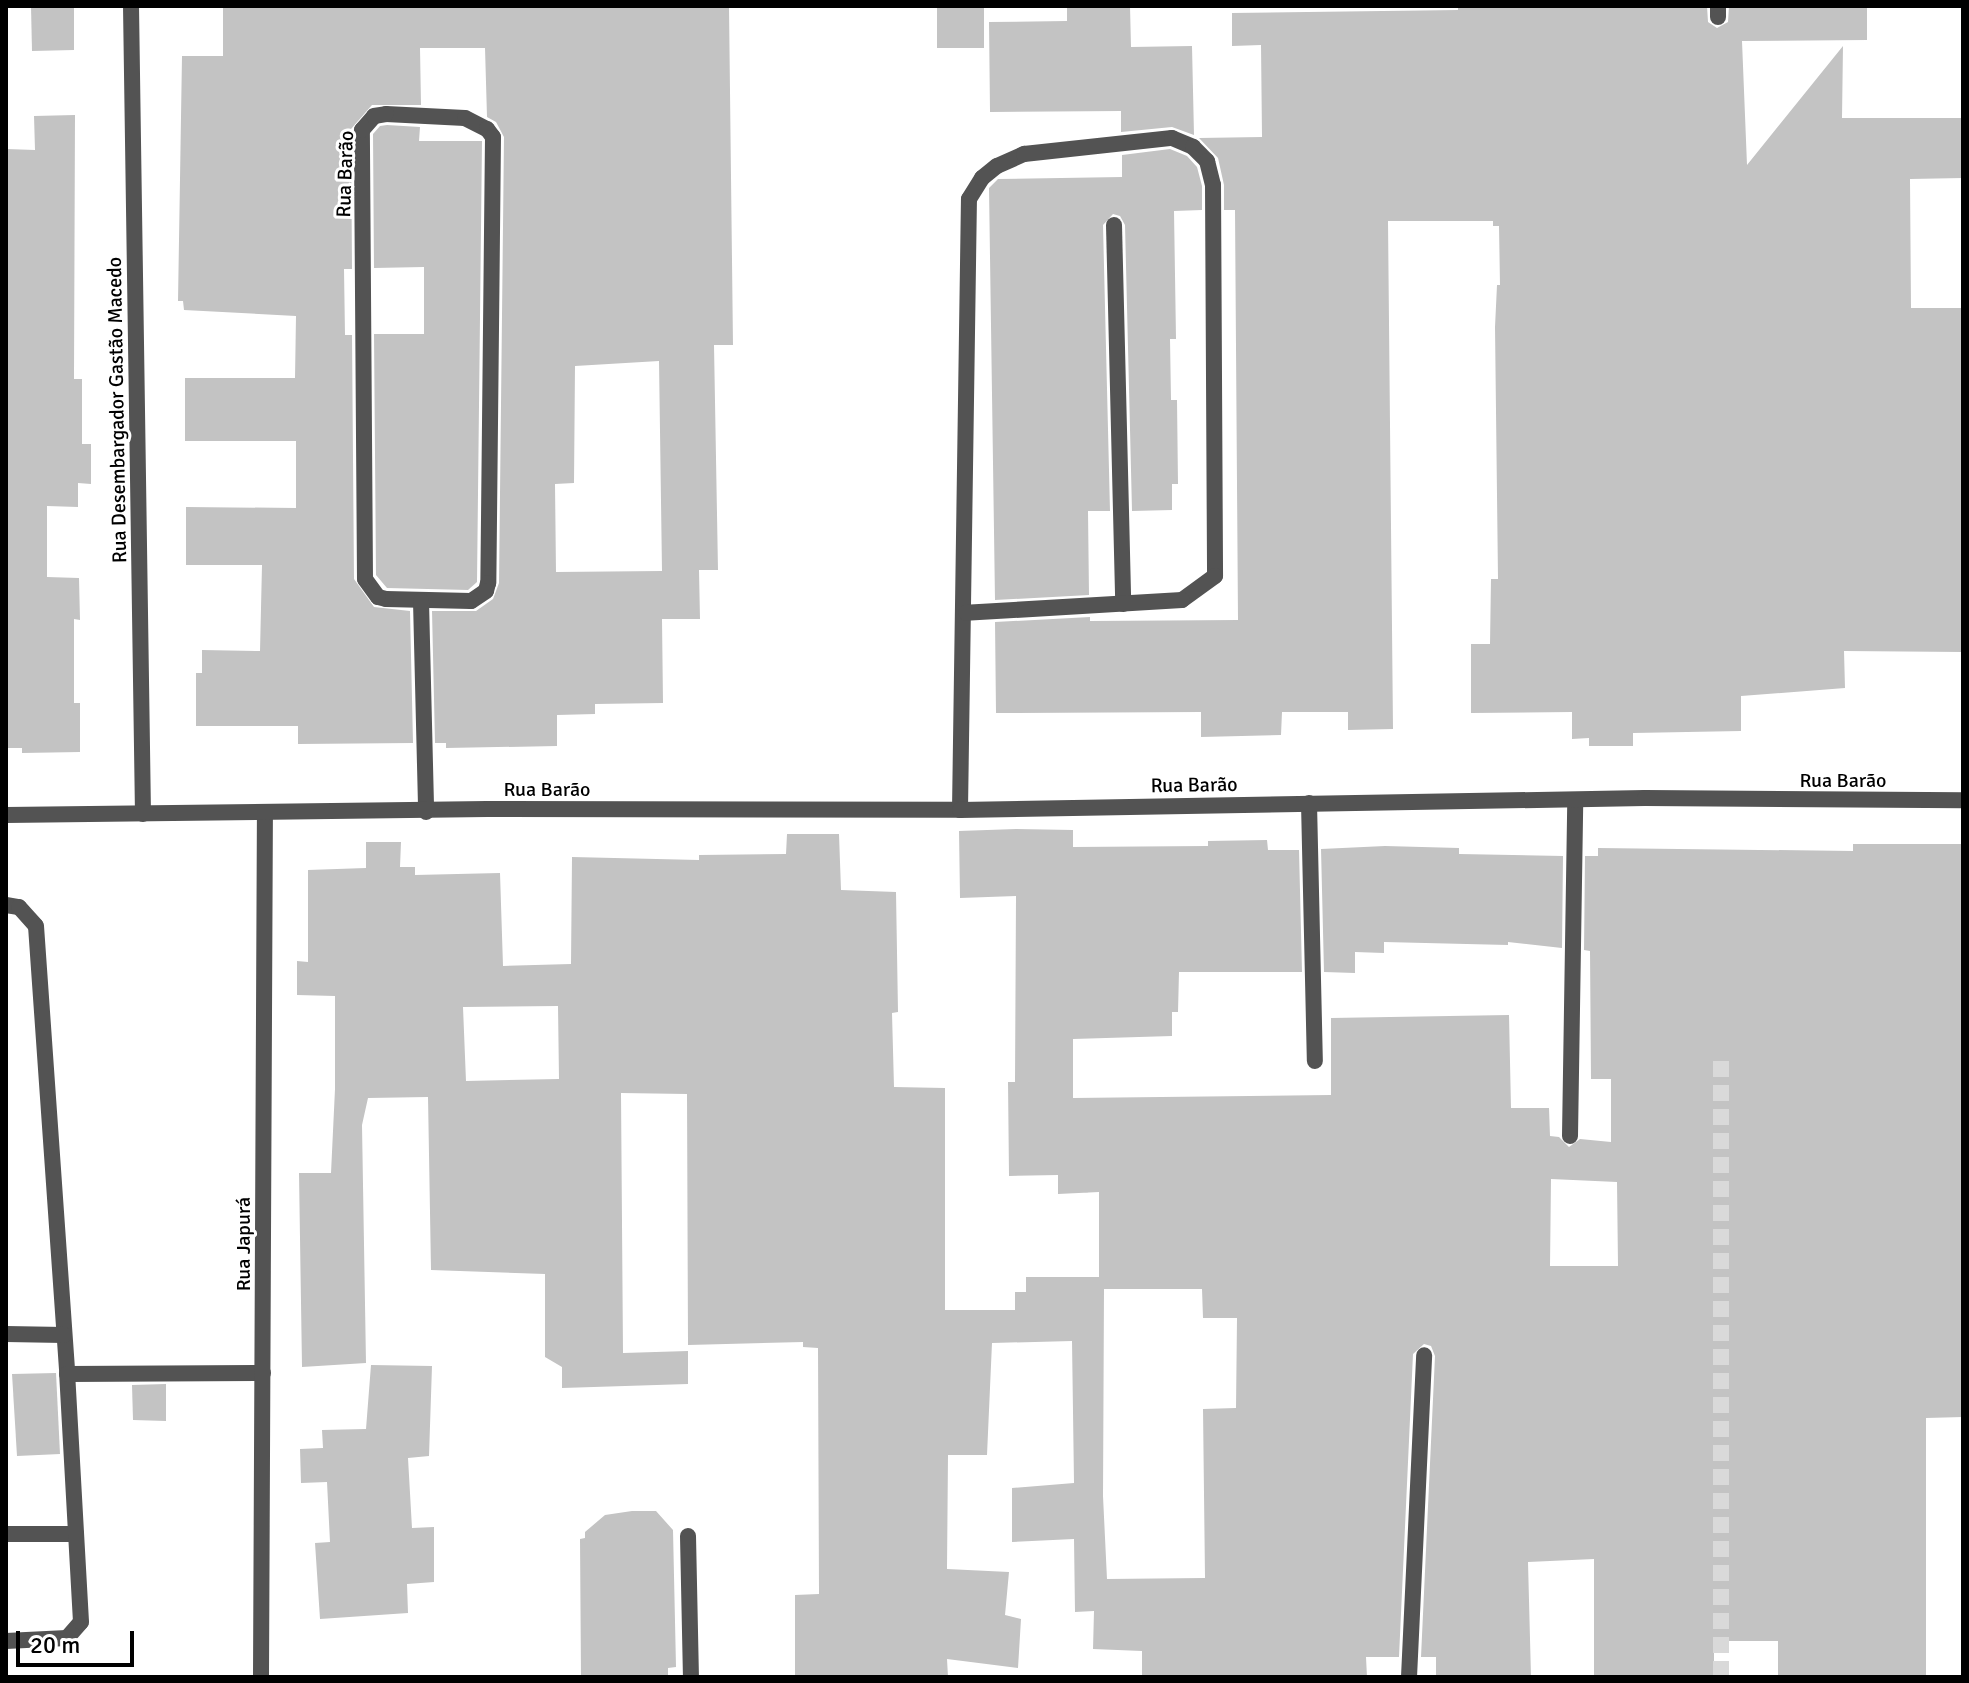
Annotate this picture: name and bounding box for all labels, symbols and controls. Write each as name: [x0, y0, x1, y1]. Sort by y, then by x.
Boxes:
street label: Rua Barão: [331, 130, 359, 218]
street label: Rua Desembargador Gastão Macedo: [102, 257, 132, 563]
street label: Rua Barão: [1800, 768, 1886, 792]
street label: Rua Barão: [1150, 772, 1238, 798]
street label: Rua Barão: [504, 777, 590, 801]
street label: Rua Japurá: [231, 1197, 255, 1291]
scale bar: [20, 1615, 138, 1665]
text: 20 m: [30, 1630, 80, 1660]

